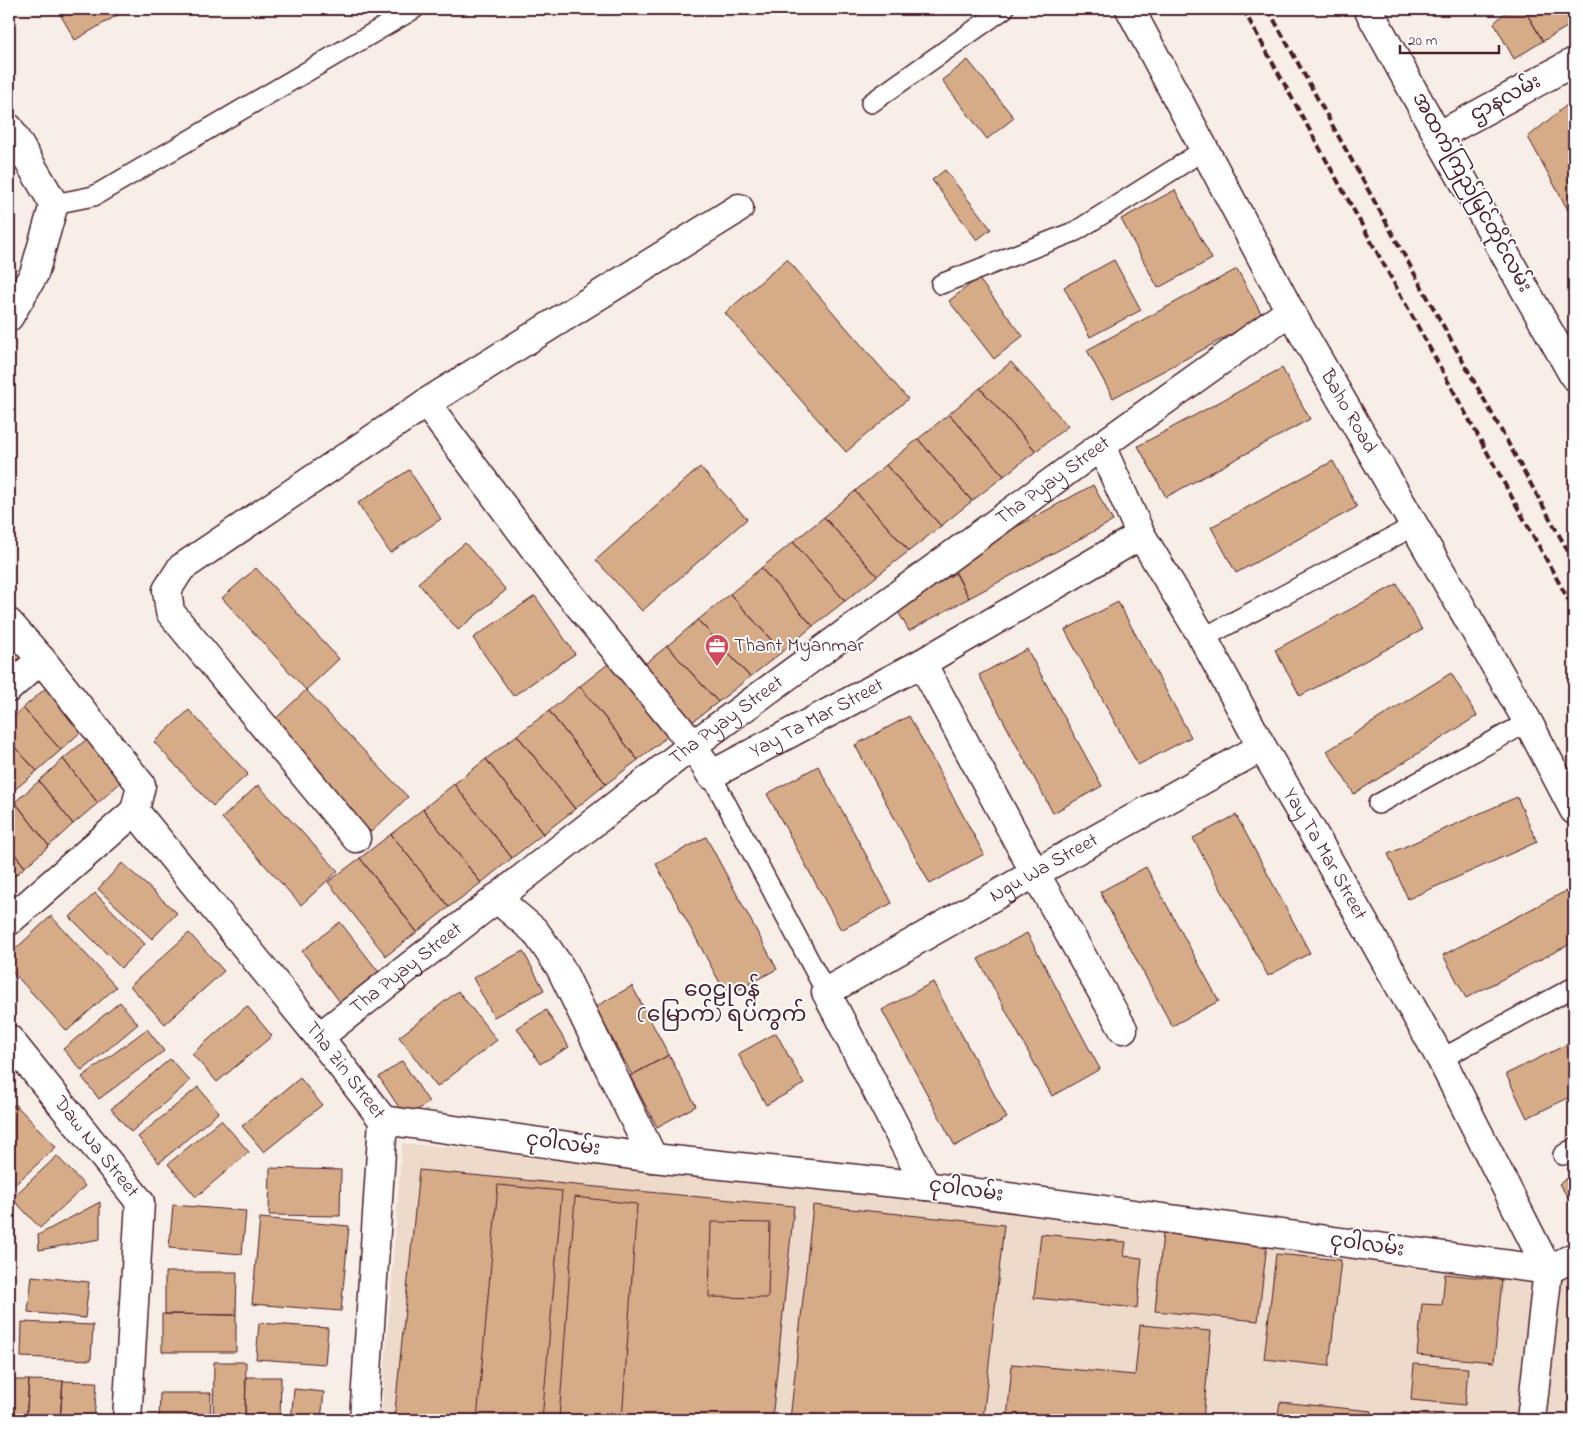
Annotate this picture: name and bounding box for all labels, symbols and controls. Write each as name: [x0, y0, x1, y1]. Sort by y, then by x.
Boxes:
scale bar: [1400, 22, 1499, 54]
text: 20 m: [1408, 30, 1438, 52]
street label: ဌာနလမ်း: [1464, 66, 1547, 130]
street label: အထက်ကြည်မြင်တိုင်လမ်း: [1404, 87, 1540, 298]
street label: Baho Road: [1312, 363, 1384, 459]
street label: Tha Pyay Street: [990, 429, 1117, 533]
place label: Thant Myanmar: [734, 632, 865, 661]
office icon: Thant Myanmar: [704, 633, 730, 667]
street label: Tha Pyay Street: [663, 669, 790, 773]
street label: Yay Ta Mar Street: [745, 671, 889, 766]
street label: Yay Ta Mar Street: [1275, 783, 1374, 926]
street label: Ngu Wa Street: [984, 826, 1104, 910]
street label: Tha Pyay Street: [344, 915, 469, 1022]
district label: ဝေဠုဝန် (မြောက်) ရပ်ကွက်: [638, 973, 806, 1032]
street label: Tha Zin Street: [298, 1015, 392, 1126]
street label: Daw Na Street: [45, 1089, 146, 1205]
street label: ငုဝါလမ်း: [524, 1123, 602, 1165]
street label: ငုဝါလမ်း: [927, 1169, 1005, 1211]
street label: ငုဝါလမ်း: [1328, 1224, 1406, 1266]

